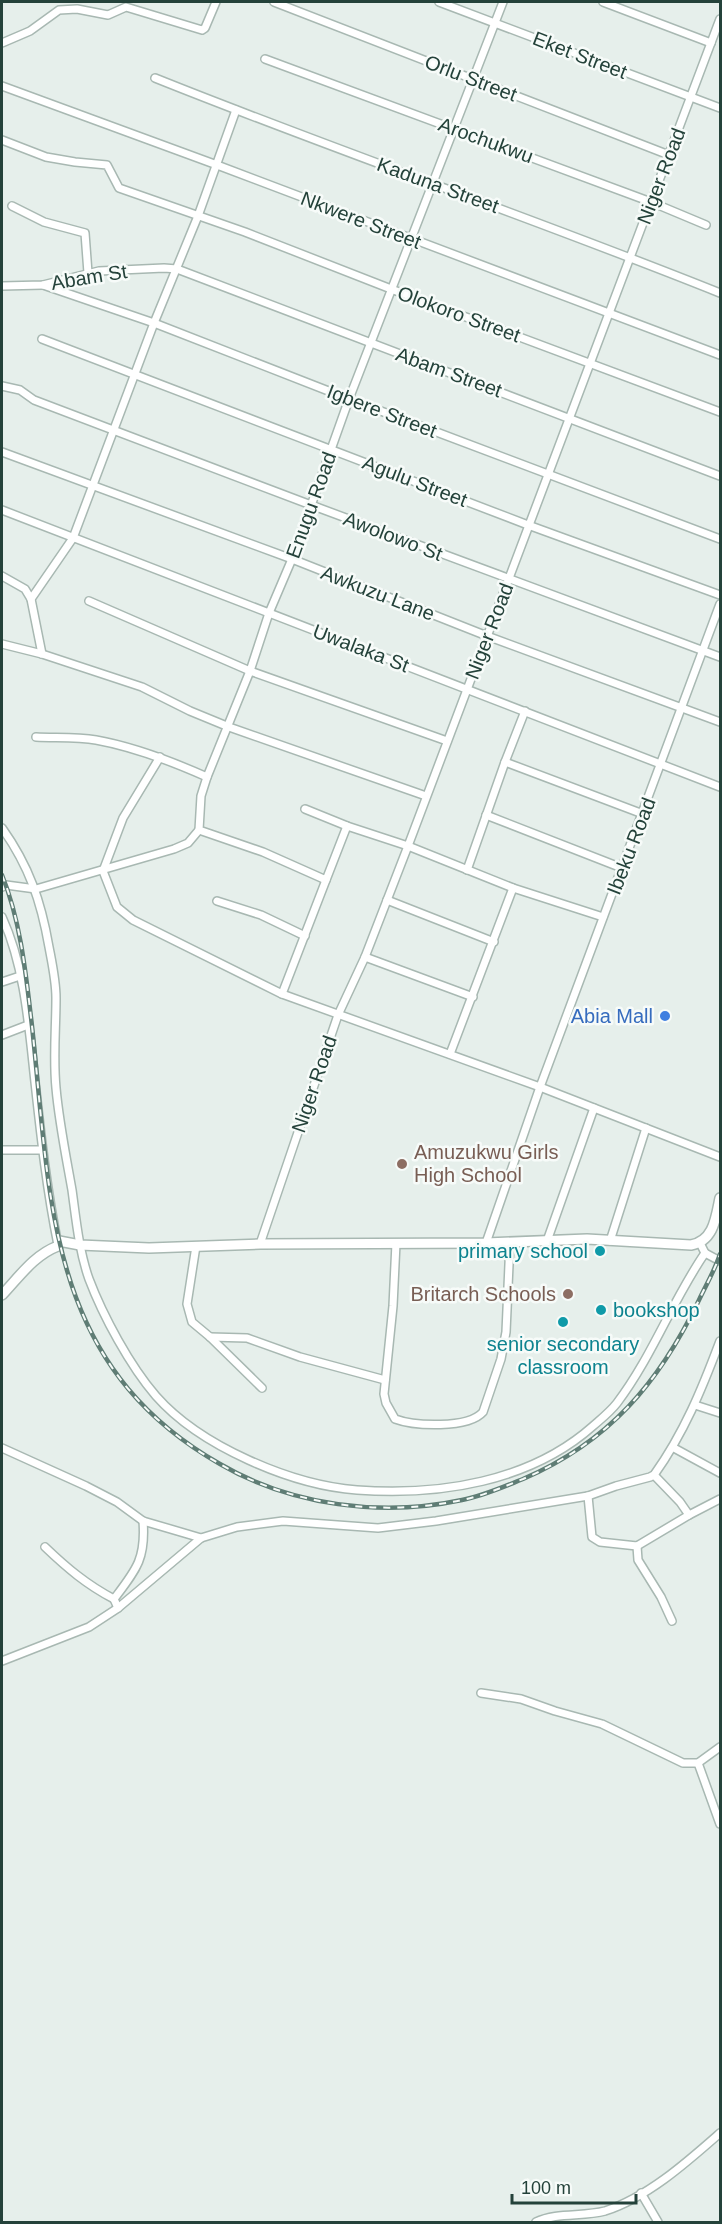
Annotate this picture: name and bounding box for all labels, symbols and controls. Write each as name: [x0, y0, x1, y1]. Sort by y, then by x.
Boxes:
street label: Eket Street: [530, 27, 631, 83]
street label: Orlu Street: [422, 50, 520, 106]
street label: Arochukwu: [436, 113, 536, 167]
street label: Niger Road: [633, 125, 689, 227]
street label: Kaduna Street: [374, 153, 502, 217]
street label: Nkwere Street: [298, 187, 424, 253]
street label: Abam St: [49, 260, 129, 294]
street label: Olokoro Street: [395, 282, 524, 347]
street label: Abam Street: [393, 343, 505, 401]
street label: Igbere Street: [324, 380, 440, 442]
street label: Enugu Road: [282, 449, 340, 561]
street label: Agulu Street: [360, 451, 471, 511]
street label: Awolowo St: [340, 507, 446, 565]
street label: Awkuzu Lane: [318, 561, 438, 625]
street label: Niger Road: [461, 580, 517, 682]
street label: Uwalaka St: [310, 620, 413, 677]
street label: Ibeku Road: [602, 794, 660, 898]
place label: Abia Mall: [571, 1005, 653, 1027]
marker: Abia Mall: [658, 1009, 672, 1023]
street label: Niger Road: [287, 1033, 341, 1135]
place label: Amuzukwu Girls High School: [414, 1141, 558, 1186]
marker: Amuzukwu Girls High School: [395, 1157, 409, 1171]
place label: primary school: [458, 1240, 588, 1262]
marker: primary school: [593, 1244, 607, 1258]
place label: Britarch Schools: [410, 1283, 556, 1305]
marker: Britarch Schools: [561, 1287, 575, 1301]
place label: bookshop: [613, 1299, 700, 1321]
marker: bookshop: [594, 1303, 608, 1317]
marker: senior secondary classroom: [556, 1315, 570, 1329]
place label: senior secondary classroom: [487, 1333, 639, 1378]
scale bar: [512, 2167, 636, 2205]
text: 100 m: [521, 2178, 571, 2198]

